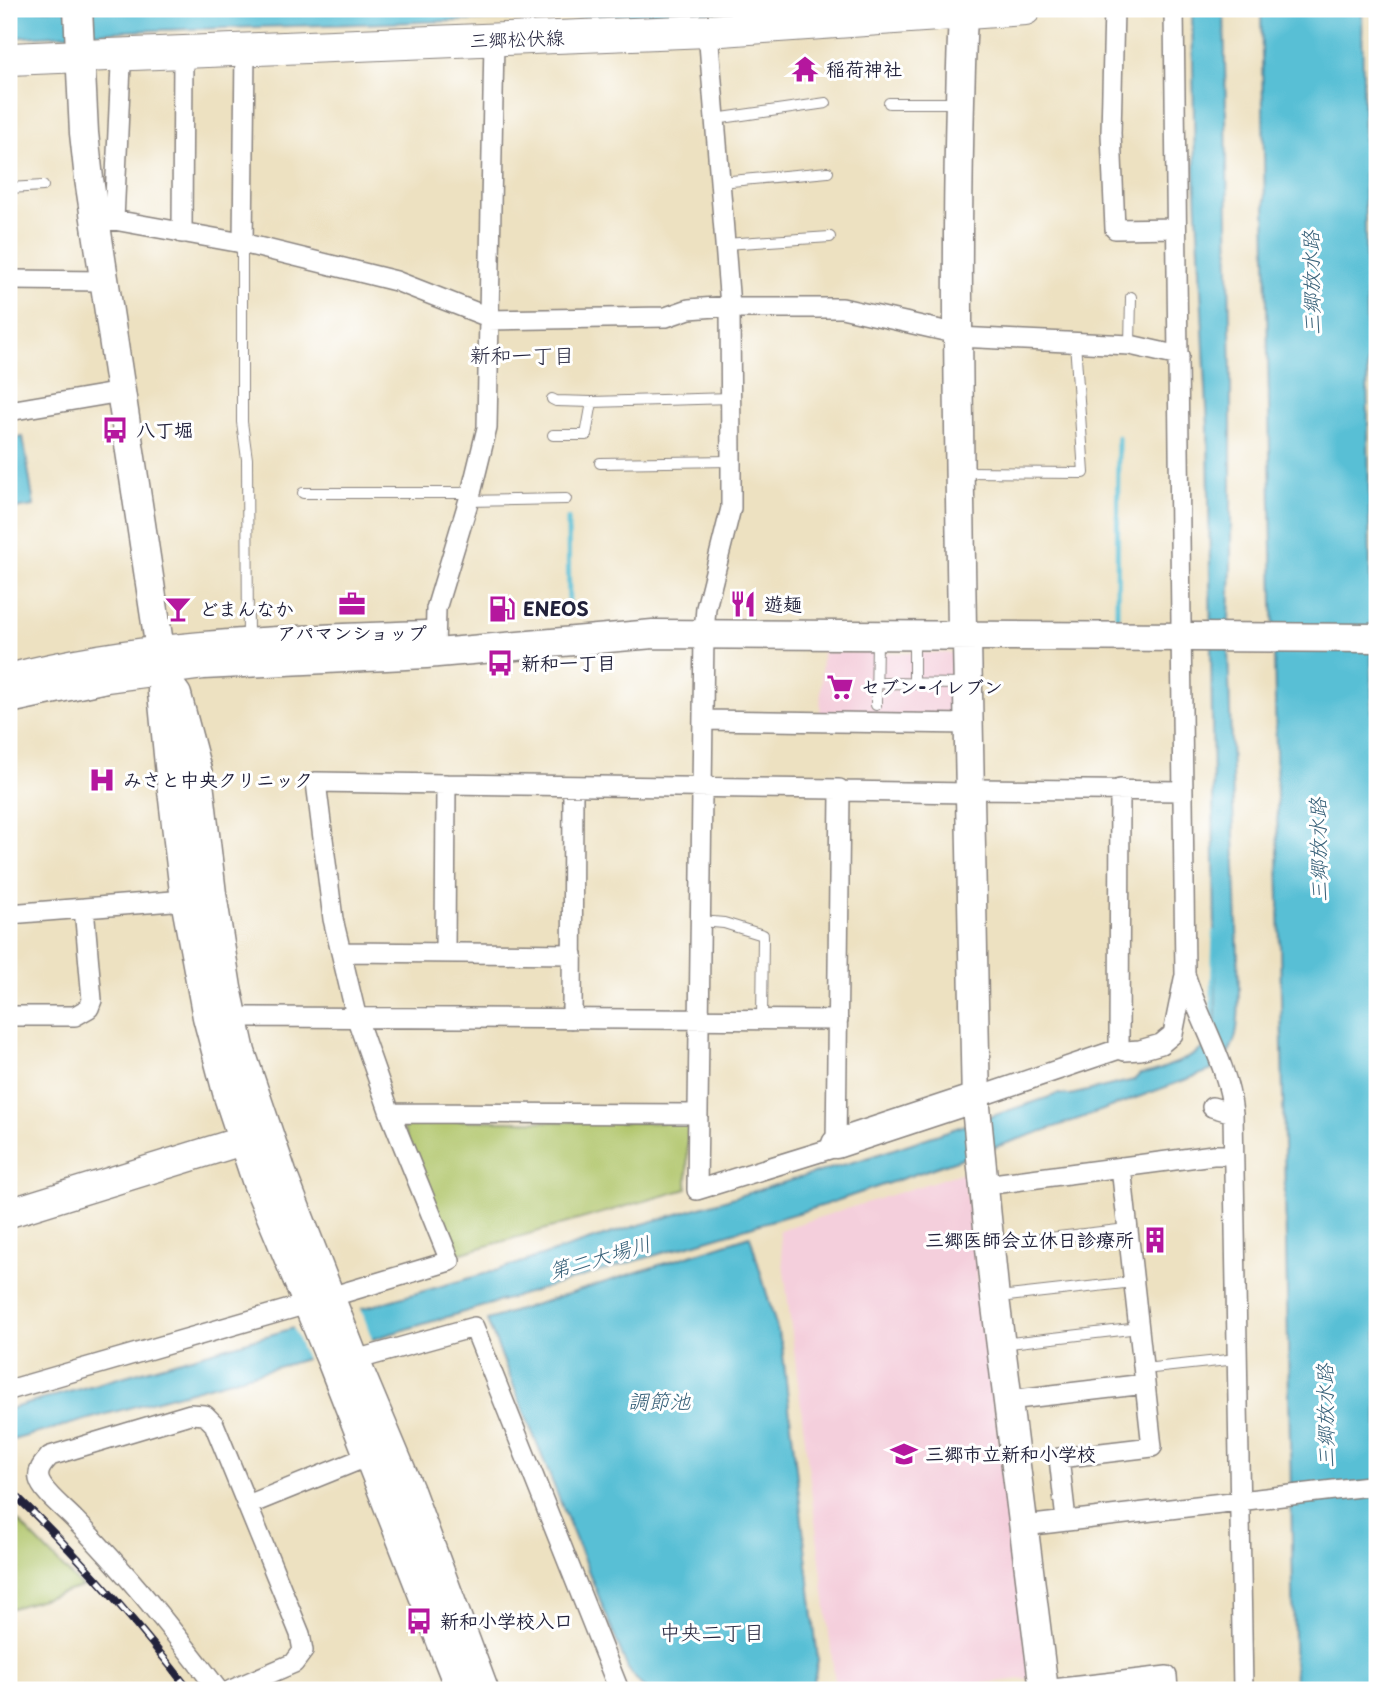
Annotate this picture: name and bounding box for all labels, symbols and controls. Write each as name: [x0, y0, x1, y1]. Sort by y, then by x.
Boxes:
street label: 三郷松伏線: [469, 22, 565, 54]
temple icon: 稲荷神社: [790, 54, 820, 84]
place label: 稲荷神社: [826, 54, 902, 82]
water label: 三郷放水路: [1293, 229, 1327, 336]
district label: 新和一丁目: [470, 338, 575, 370]
bus stop icon: 八丁堀: [100, 415, 130, 445]
place label: 八丁堀: [136, 415, 193, 443]
office icon: アパマンショップ: [337, 589, 367, 619]
restaurant icon: 遊麺: [728, 589, 758, 619]
place label: 遊麺: [764, 589, 802, 617]
bar icon: どまんなか: [163, 594, 193, 624]
place label: どまんなか: [199, 594, 294, 622]
fuel station icon: ENEOS: [487, 594, 517, 624]
place label: ENEOS: [523, 594, 589, 622]
place label: アパマンショップ: [277, 618, 427, 646]
bus stop icon: 新和一丁目: [485, 648, 515, 678]
place label: 新和一丁目: [521, 648, 616, 676]
supermarket icon: セブン-イレブン: [825, 672, 855, 702]
place label: セブン-イレブン: [861, 672, 1003, 700]
hospital icon: みさと中央クリニック: [87, 765, 117, 795]
place label: みさと中央クリニック: [123, 765, 313, 793]
water label: 三郷放水路: [1300, 796, 1334, 903]
place label: 三郷医師会立休日診療所: [925, 1225, 1134, 1253]
building icon: 三郷医師会立休日診療所: [1140, 1225, 1170, 1255]
water label: 第二大場川: [545, 1226, 654, 1286]
water label: 三郷放水路: [1307, 1362, 1341, 1469]
water label: 調節池: [628, 1384, 691, 1416]
school or university icon: 三郷市立新和小学校: [889, 1439, 919, 1469]
place label: 三郷市立新和小学校: [925, 1439, 1096, 1467]
bus stop icon: 新和小学校入口: [404, 1606, 434, 1636]
place label: 新和小学校入口: [440, 1606, 573, 1634]
district label: 中央二丁目: [660, 1615, 765, 1647]

